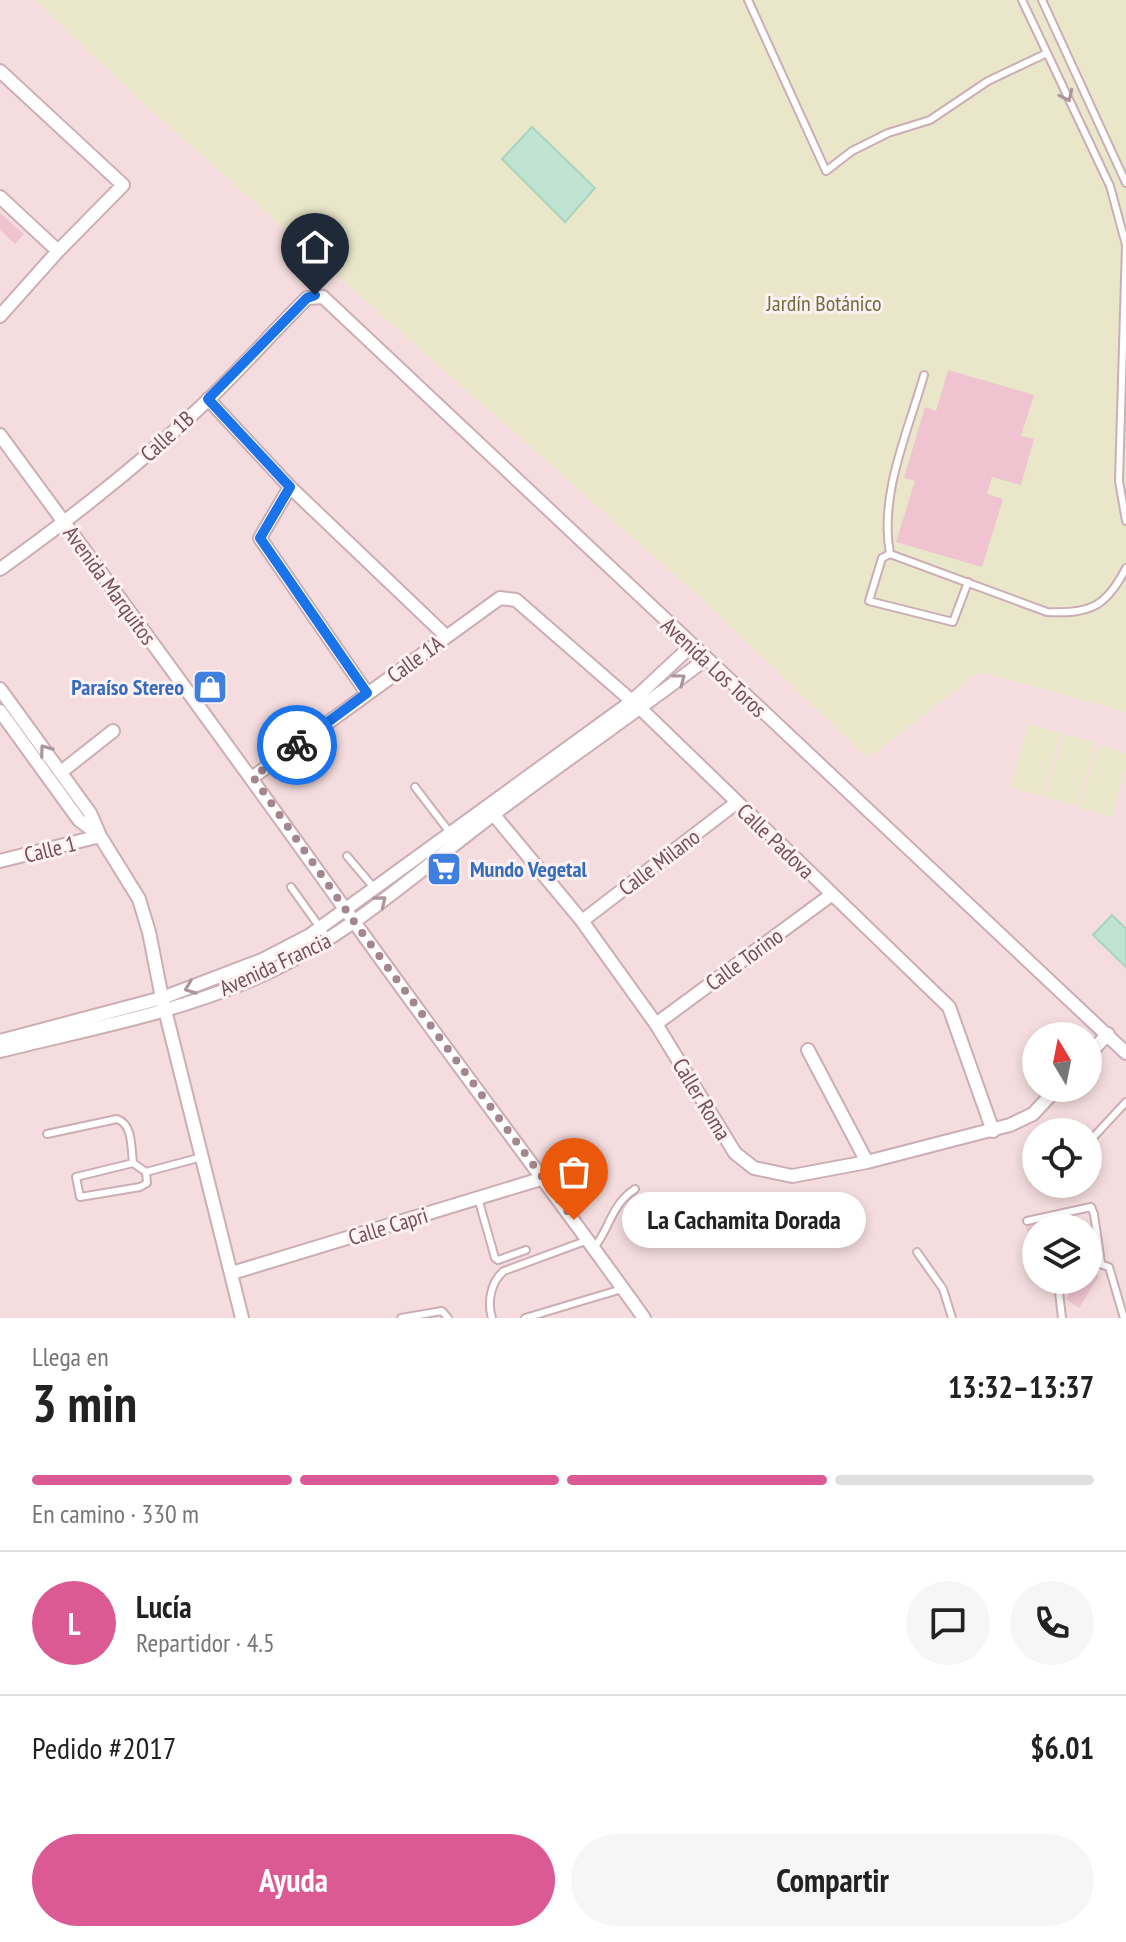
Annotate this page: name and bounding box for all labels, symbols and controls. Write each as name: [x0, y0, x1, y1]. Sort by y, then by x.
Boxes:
one-way arrow: [1057, 88, 1073, 102]
pin: [281, 213, 349, 295]
icon: home: [293, 225, 337, 269]
park label: Jardín Botánico: [766, 289, 881, 317]
street label: Calle 1B: [134, 405, 200, 467]
street label: Avenida Marquitos: [57, 520, 163, 650]
street label: Avenida Los Toros: [655, 611, 773, 723]
street label: Calle 1A: [381, 629, 449, 689]
shop icon: Paraíso Stereo: [191, 668, 229, 706]
place label: Paraíso Stereo: [71, 673, 184, 701]
one-way arrow: [671, 675, 685, 689]
courier: [257, 705, 337, 785]
icon: bike: [275, 723, 319, 767]
one-way arrow: [41, 745, 55, 759]
street label: Calle Padova: [731, 797, 821, 885]
street label: Calle Milano: [613, 822, 705, 902]
street label: Calle 1: [21, 829, 79, 869]
supermarket icon: Mundo Vegetal: [425, 850, 463, 888]
place label: Mundo Vegetal: [470, 855, 588, 883]
one-way arrow: [372, 897, 387, 911]
street label: Calle Torino: [700, 921, 788, 997]
street label: Avenida Francia: [215, 926, 335, 1002]
one-way arrow: [184, 978, 198, 994]
north arrow: [1022, 1022, 1102, 1102]
map controls: [1022, 1022, 1102, 1294]
street label: Caller Roma: [667, 1053, 737, 1145]
button: locate: [1022, 1118, 1102, 1198]
pin: [540, 1138, 608, 1220]
icon: bag: [552, 1150, 596, 1194]
callout: La Cachamita Dorada: [622, 1192, 866, 1248]
street label: Calle Capri: [345, 1201, 431, 1251]
text: La Cachamita Dorada: [647, 1203, 841, 1236]
button: layers: [1022, 1214, 1102, 1294]
text: Llega en: [32, 1340, 109, 1373]
text: 13:32–13:37: [948, 1367, 1094, 1406]
text: 3 min: [32, 1369, 137, 1436]
text: En camino · 330 m: [32, 1497, 199, 1530]
button: chat: [906, 1581, 990, 1665]
button: phone: [1010, 1581, 1094, 1665]
text: Lucía: [136, 1587, 192, 1626]
text: L: [68, 1604, 80, 1643]
text: Repartidor · 4.5: [136, 1626, 275, 1659]
text: Pedido #2017: [32, 1728, 176, 1767]
text: $6.01: [1030, 1728, 1094, 1767]
button: Ayuda: [32, 1834, 555, 1926]
button: Compartir: [571, 1834, 1094, 1926]

